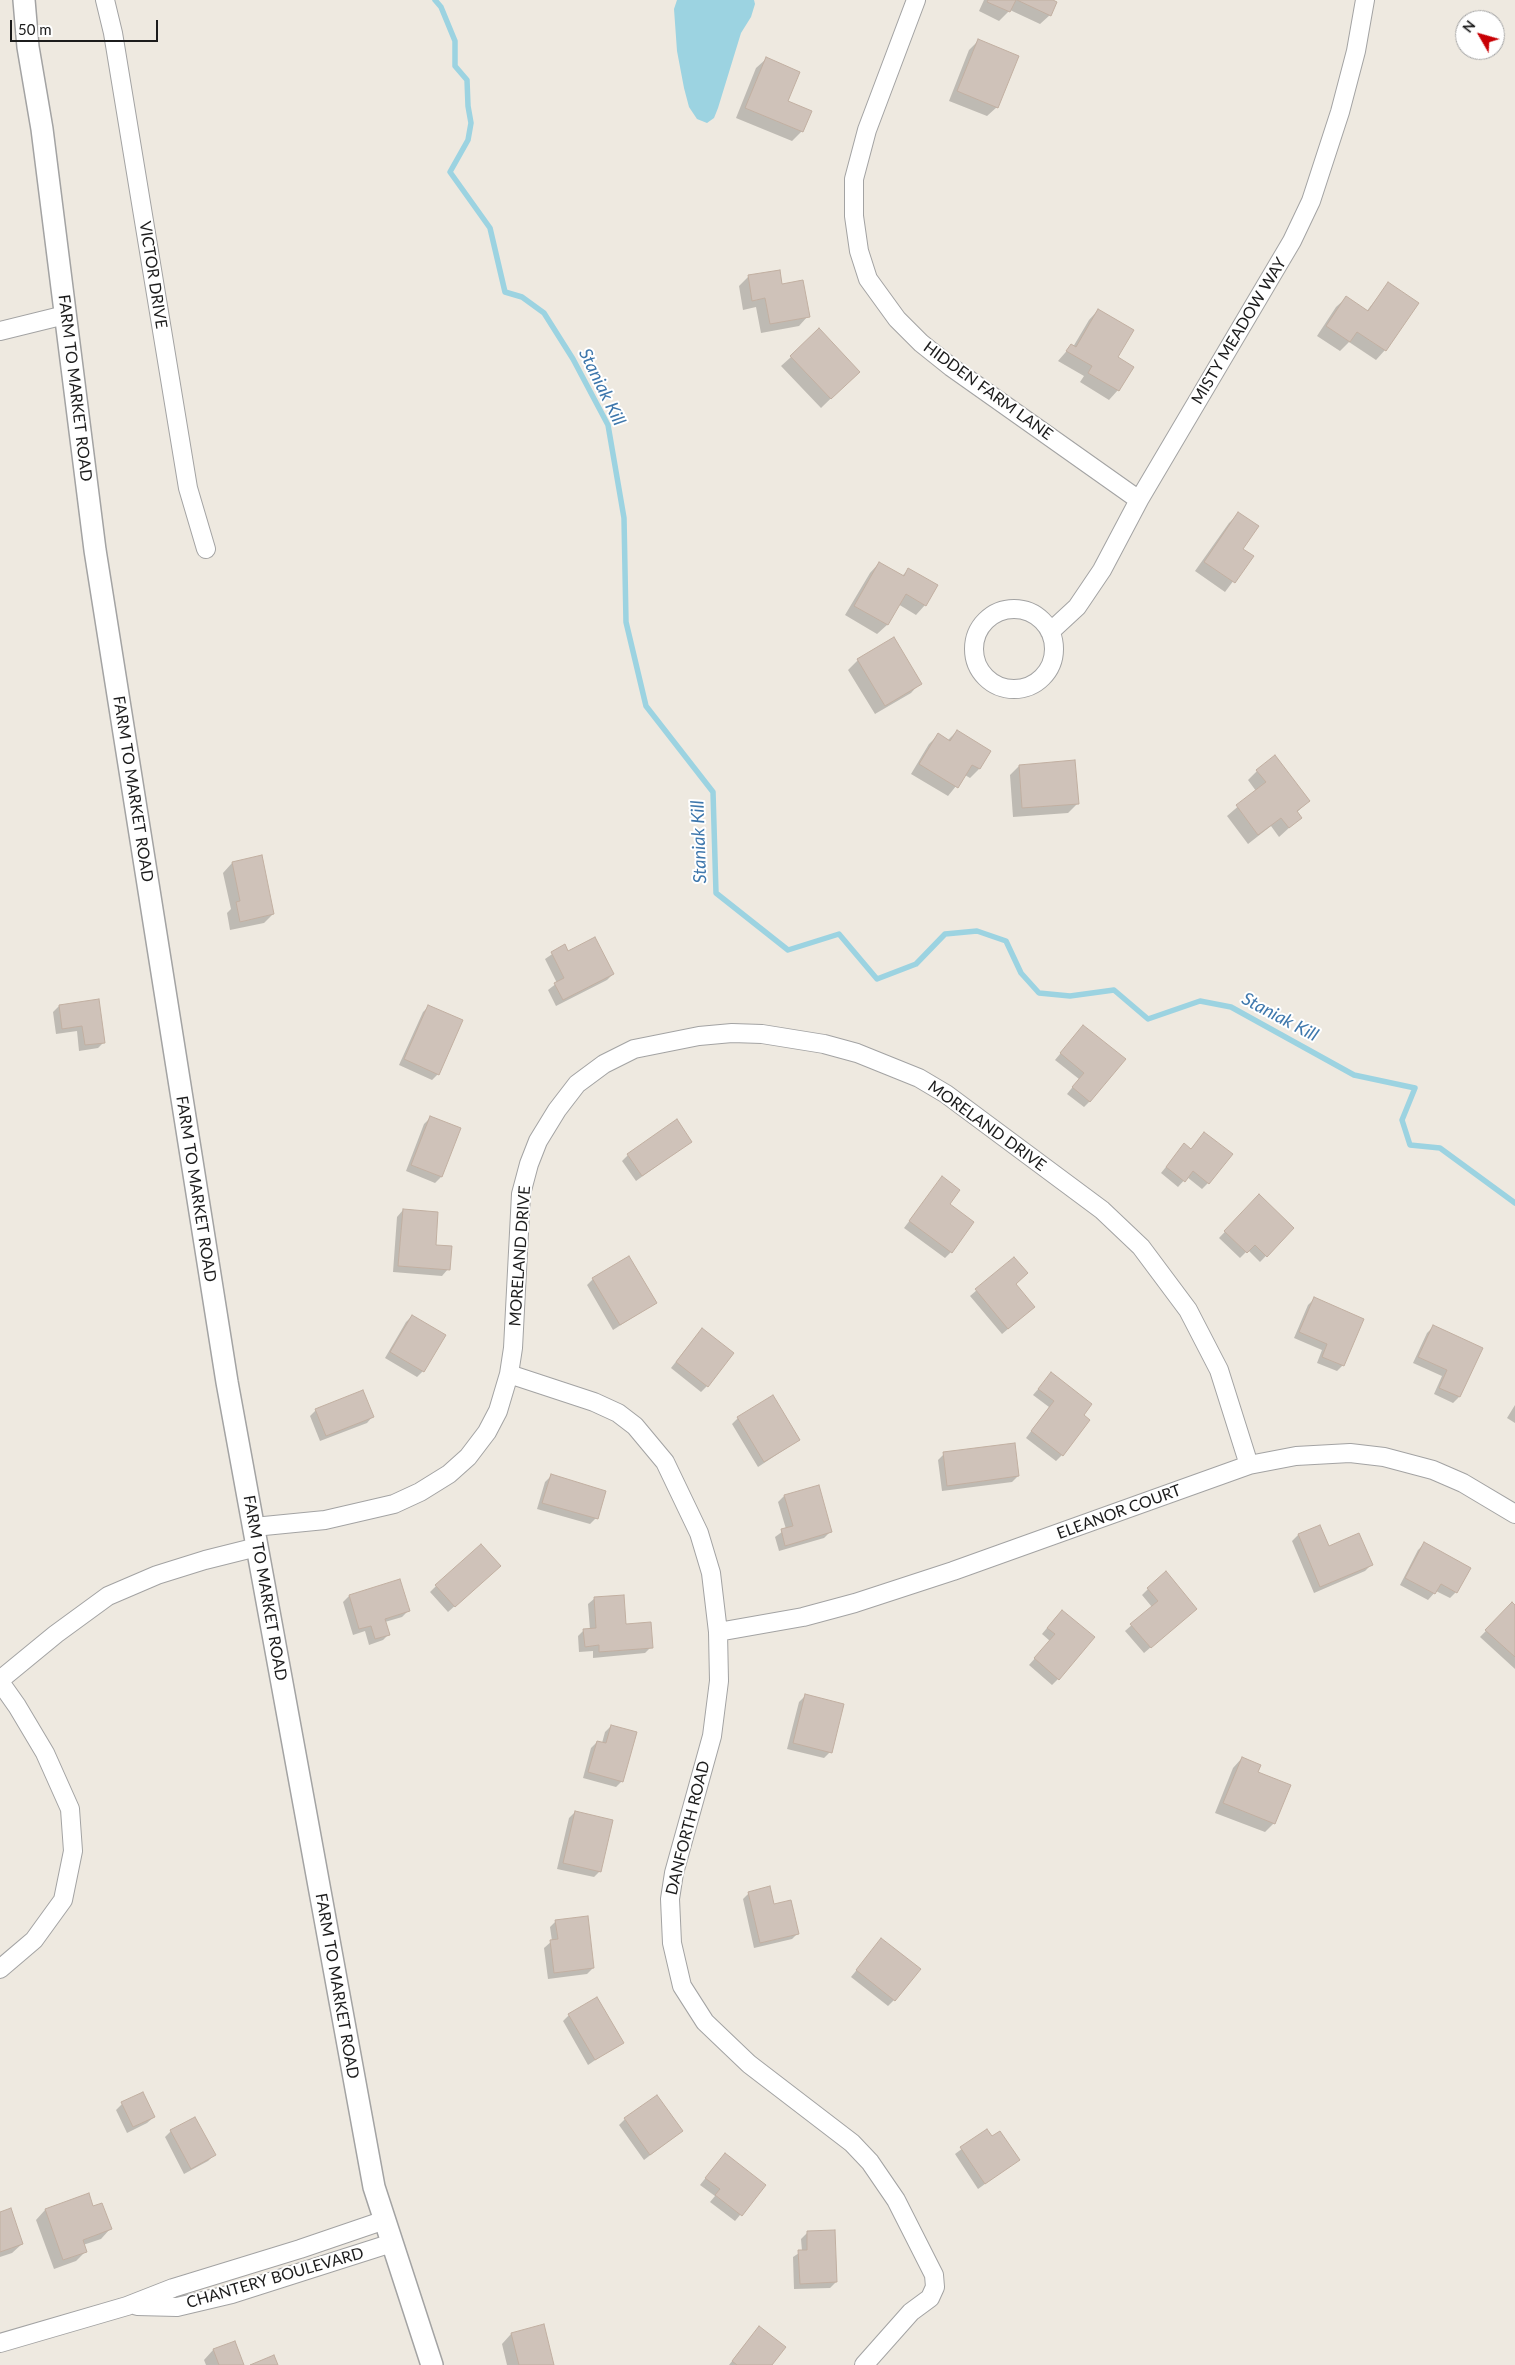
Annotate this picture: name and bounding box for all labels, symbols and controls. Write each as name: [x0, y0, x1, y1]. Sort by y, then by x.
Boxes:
scale bar: [12, 10, 160, 42]
north arrow: [1455, 10, 1505, 60]
text: N: [1459, 17, 1479, 36]
text: 50 m: [18, 20, 52, 38]
street label: VICTOR DRIVE: [135, 220, 171, 330]
street label: MISTY MEADOW WAY: [1188, 254, 1290, 408]
street label: FARM TO MARKET ROAD: [54, 293, 96, 483]
street label: HIDDEN FARM LANE: [920, 338, 1056, 444]
water label: Staniak Kill: [574, 345, 630, 429]
street label: FARM TO MARKET ROAD: [109, 695, 157, 883]
water label: Staniak Kill: [687, 800, 711, 884]
water label: Staniak Kill: [1238, 988, 1322, 1046]
street label: MORELAND DRIVE: [924, 1077, 1050, 1175]
street label: FARM TO MARKET ROAD: [172, 1095, 220, 1283]
street label: MORELAND DRIVE: [505, 1185, 535, 1327]
street label: ELEANOR COURT: [1054, 1481, 1184, 1543]
street label: FARM TO MARKET ROAD: [239, 1494, 291, 1682]
street label: DANFORTH ROAD: [662, 1759, 714, 1897]
street label: FARM TO MARKET ROAD: [311, 1892, 363, 2080]
street label: CHANTERY BOULEVARD: [184, 2243, 366, 2313]

